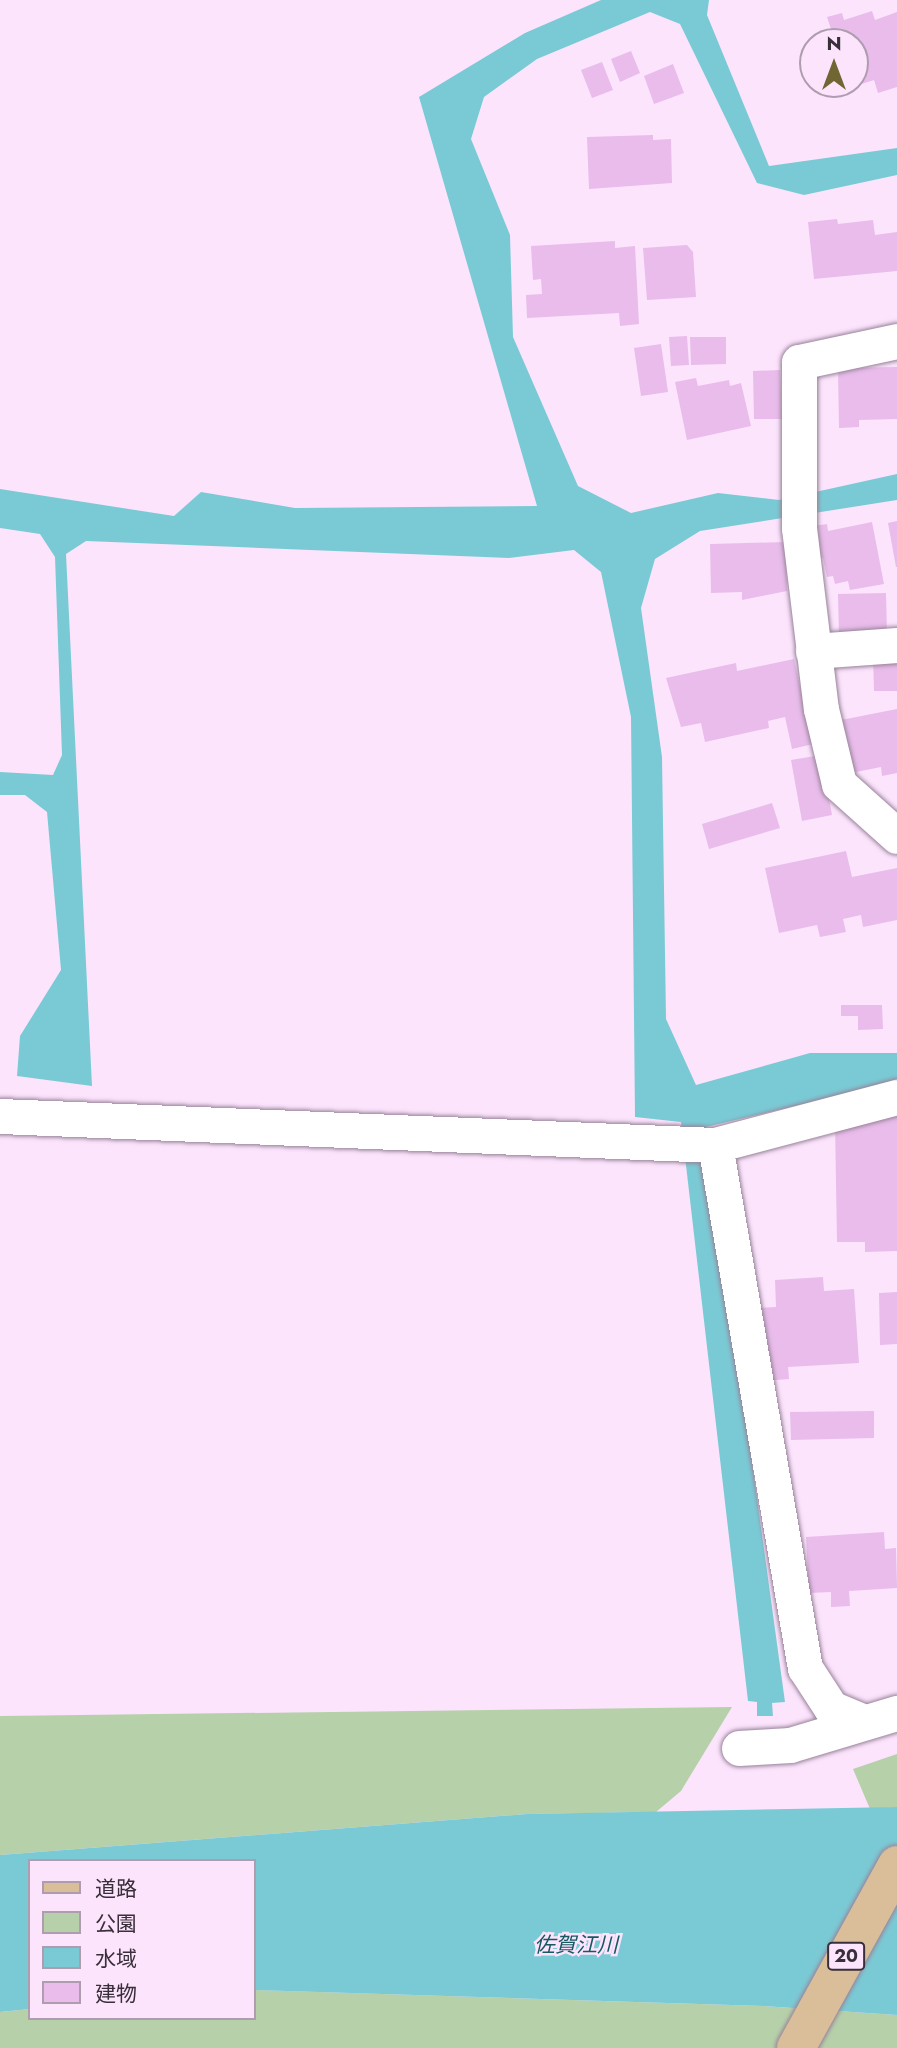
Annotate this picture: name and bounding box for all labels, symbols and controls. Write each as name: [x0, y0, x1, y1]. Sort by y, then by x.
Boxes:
north arrow: [799, 28, 869, 98]
text: N: [826, 30, 842, 57]
legend: [28, 1859, 256, 2020]
text: 道路: [95, 1874, 137, 1904]
text: 公園: [95, 1909, 137, 1939]
water label: 佐賀江川: [534, 1932, 618, 1958]
road number: 20: [827, 1942, 865, 1970]
text: 水域: [95, 1944, 137, 1974]
text: 建物: [95, 1979, 137, 2009]

